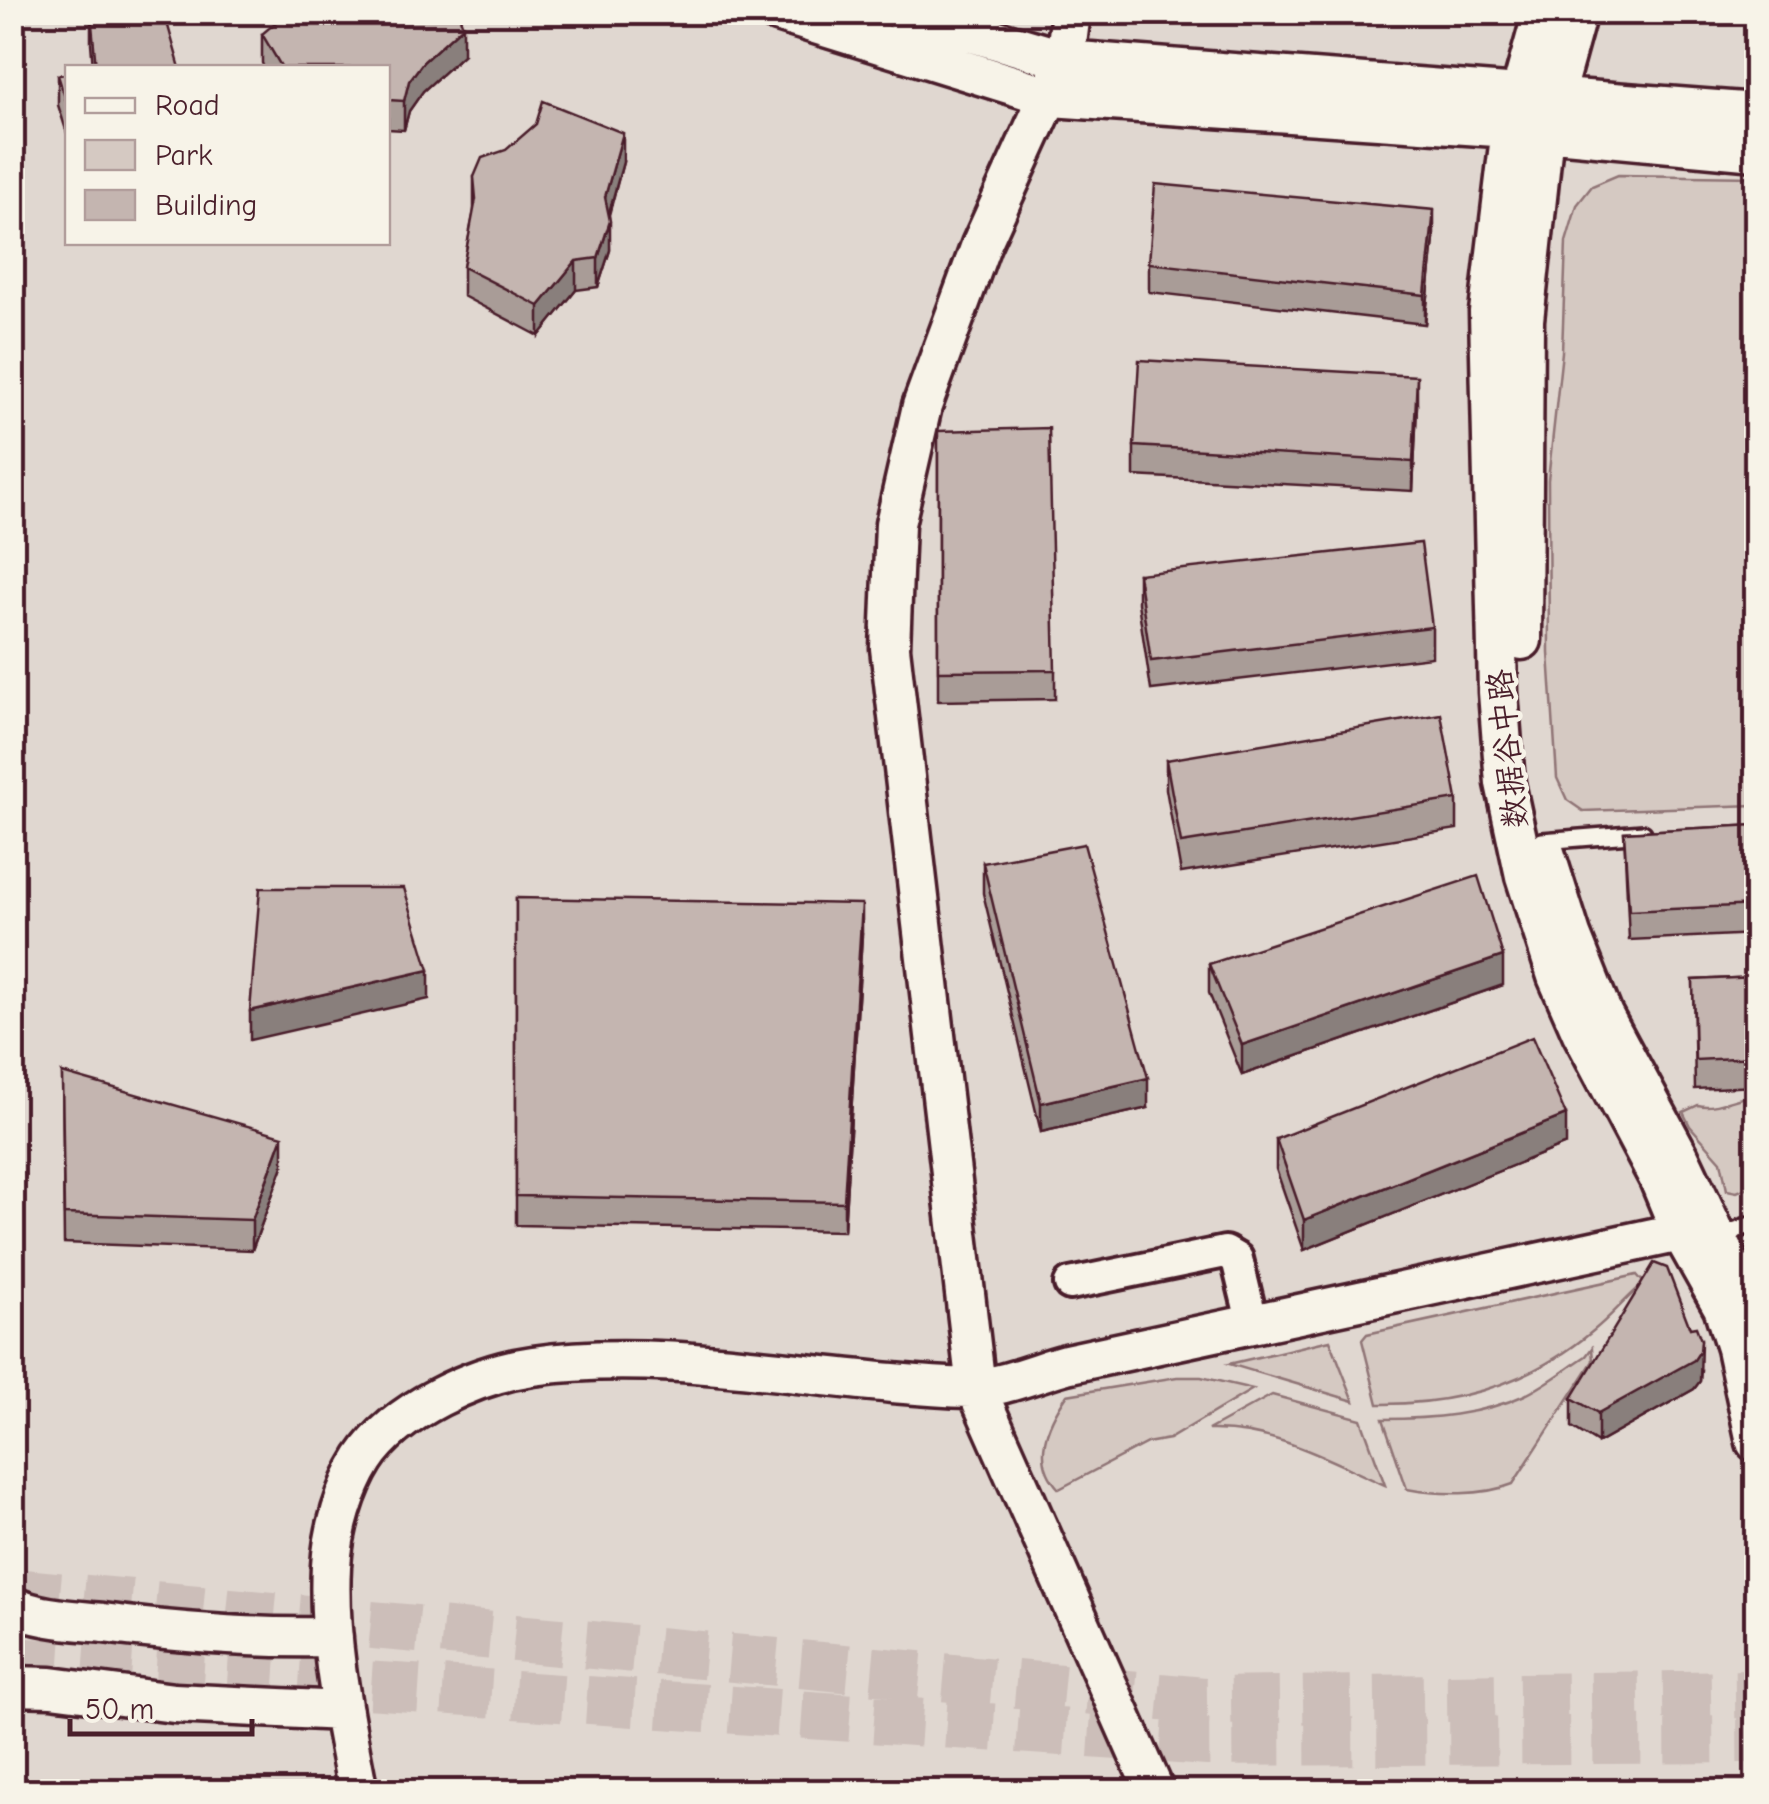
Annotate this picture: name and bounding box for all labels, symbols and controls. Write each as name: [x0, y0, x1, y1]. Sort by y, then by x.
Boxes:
legend: [65, 65, 390, 245]
text: Road: [155, 88, 220, 123]
text: Park: [155, 138, 213, 173]
text: Building: [155, 188, 258, 223]
street label: 数据谷中路: [1481, 667, 1534, 830]
scale bar: [70, 1674, 252, 1736]
text: 50 m: [85, 1692, 154, 1727]

